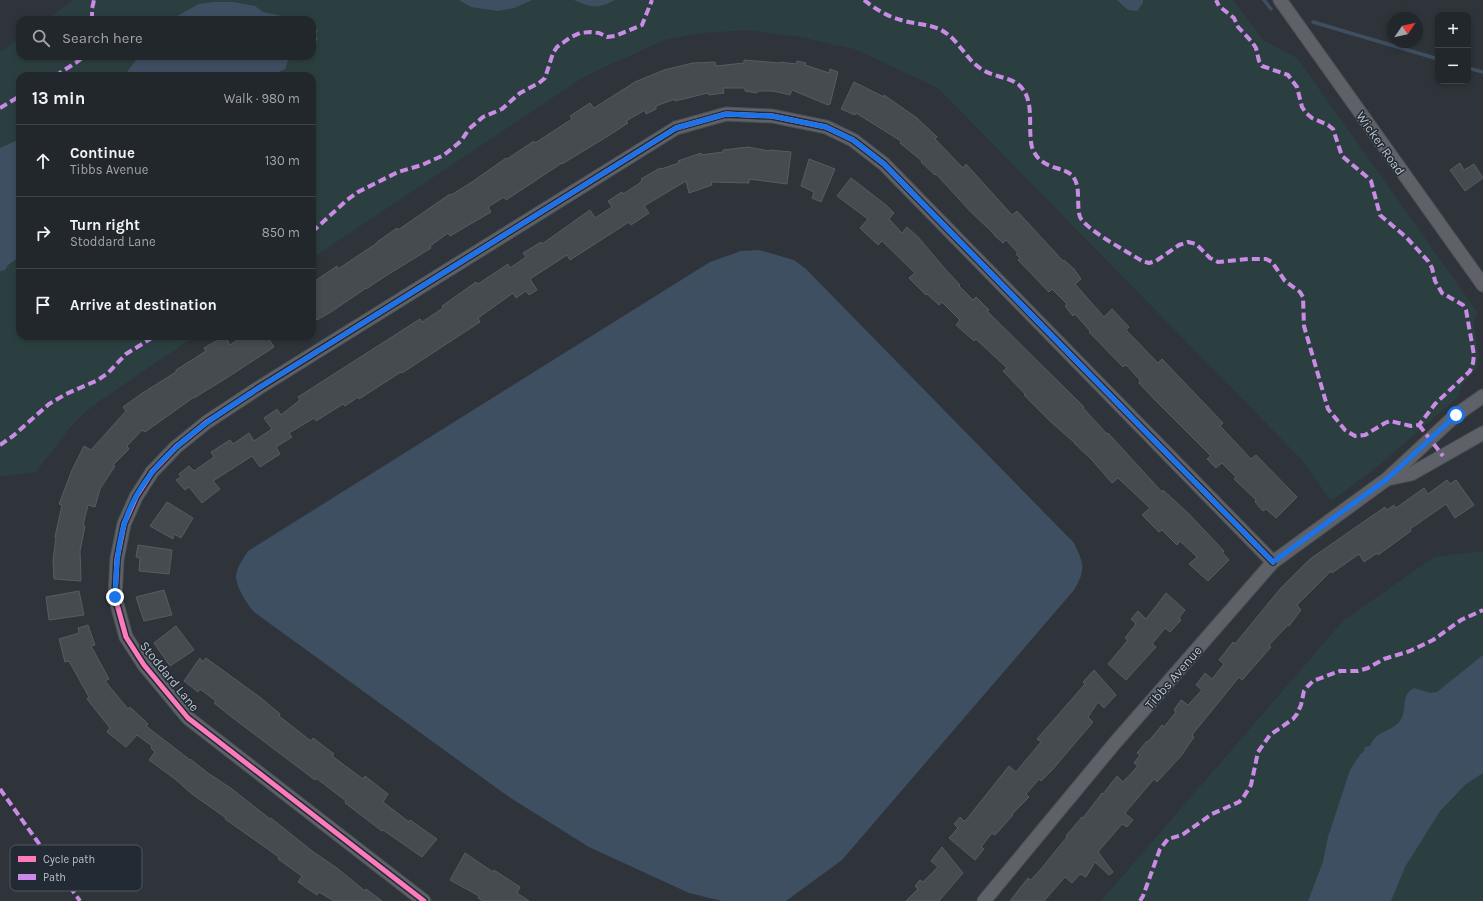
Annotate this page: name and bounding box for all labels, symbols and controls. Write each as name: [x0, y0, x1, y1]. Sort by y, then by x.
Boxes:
north arrow: [1387, 12, 1423, 48]
map controls: [1435, 12, 1471, 84]
button: +: [1435, 12, 1471, 48]
search box: [16, 16, 316, 60]
icon: search: [30, 27, 52, 49]
text: Search here: [62, 29, 143, 47]
button: −: [1435, 48, 1471, 84]
text: 13 min: [32, 88, 85, 108]
text: Walk · 980 m: [224, 91, 300, 106]
street label: Wicker Road: [1353, 109, 1408, 178]
text: Continue: [70, 144, 135, 162]
icon: ahead: [32, 150, 54, 172]
text: 130 m: [265, 153, 300, 168]
text: Tibbs Avenue: [70, 162, 149, 177]
text: Turn right: [70, 216, 140, 234]
icon: right: [32, 222, 54, 244]
text: 850 m: [262, 225, 300, 240]
text: Stoddard Lane: [70, 234, 156, 249]
icon: arrive: [32, 294, 54, 316]
text: Arrive at destination: [70, 296, 217, 314]
route start: [1447, 406, 1465, 424]
route end: [106, 588, 124, 606]
street label: Stoddard Lane: [137, 638, 203, 715]
street label: Tibbs Avenue: [1142, 643, 1205, 712]
legend: [10, 845, 142, 891]
text: Cycle path: [43, 853, 95, 866]
text: Path: [43, 871, 66, 884]

